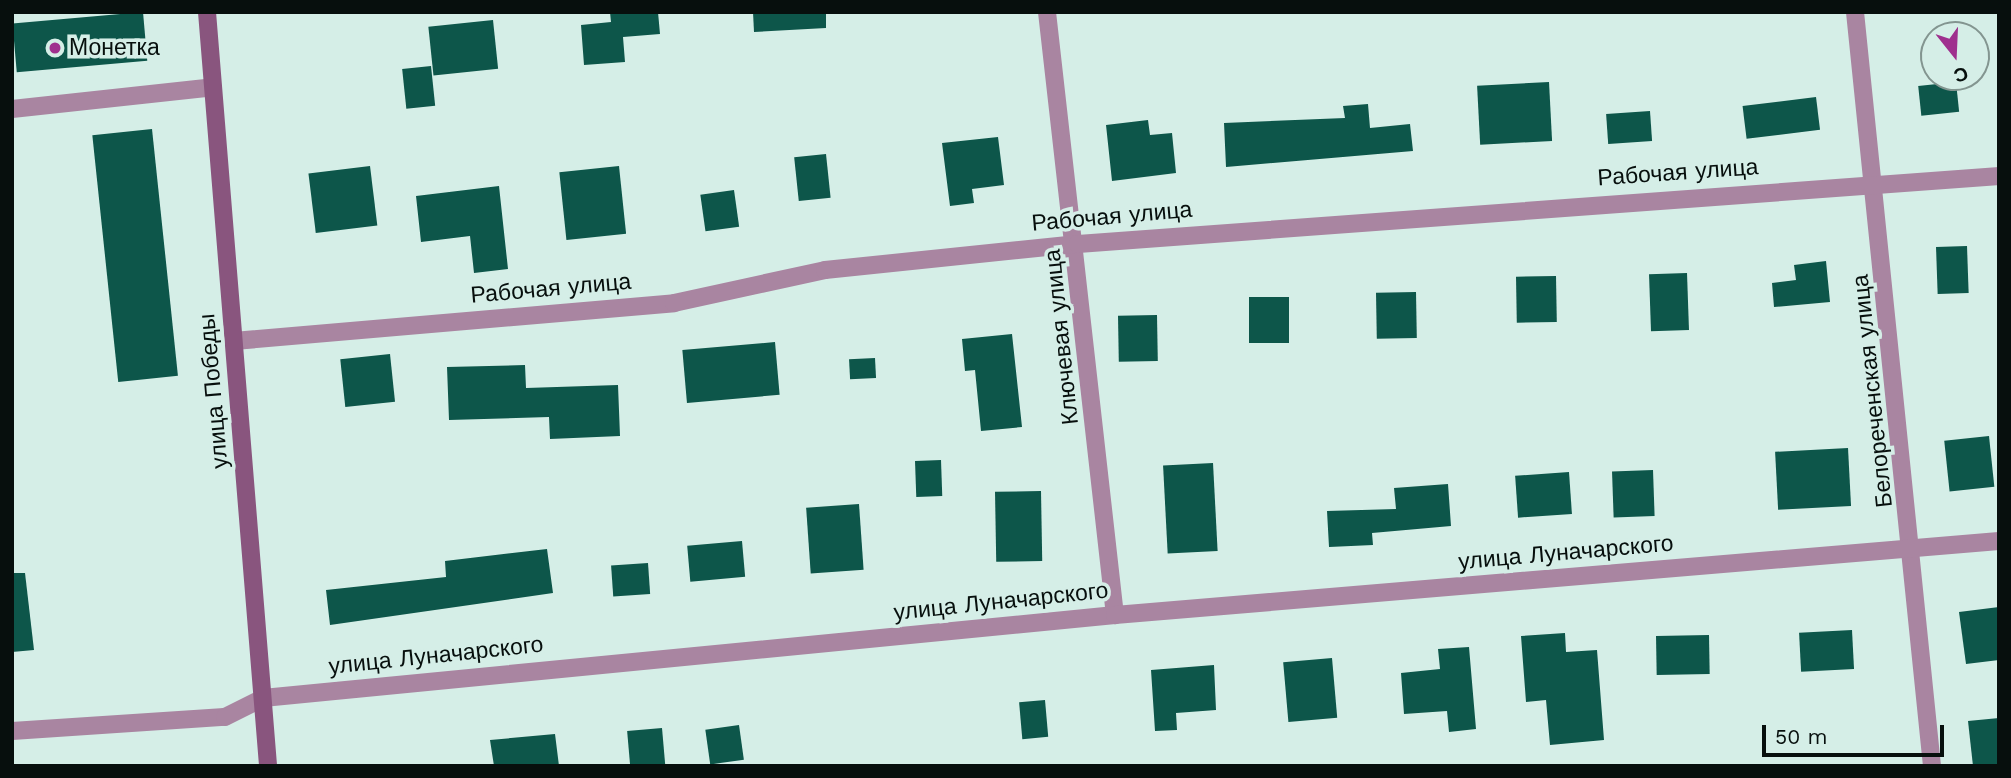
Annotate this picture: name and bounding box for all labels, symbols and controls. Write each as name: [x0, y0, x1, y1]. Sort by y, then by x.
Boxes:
north arrow: [1920, 21, 1990, 91]
place label: Монетка: [69, 34, 160, 62]
marker: Монетка: [47, 40, 63, 56]
text: С: [1951, 61, 1971, 88]
street label: Рабочая улица: [1597, 154, 1759, 192]
street label: Рабочая улица: [1031, 196, 1193, 238]
street label: Ключевая улица: [1039, 248, 1085, 426]
street label: Рабочая улица: [470, 268, 632, 310]
street label: Белореченская улица: [1847, 273, 1899, 509]
street label: улица Победы: [193, 312, 235, 470]
street label: улица Луначарского: [1457, 530, 1675, 576]
street label: улица Луначарского: [892, 577, 1110, 627]
street label: улица Луначарского: [327, 631, 545, 681]
scale bar: [1766, 712, 1948, 756]
text: 50 m: [1775, 724, 1827, 749]

